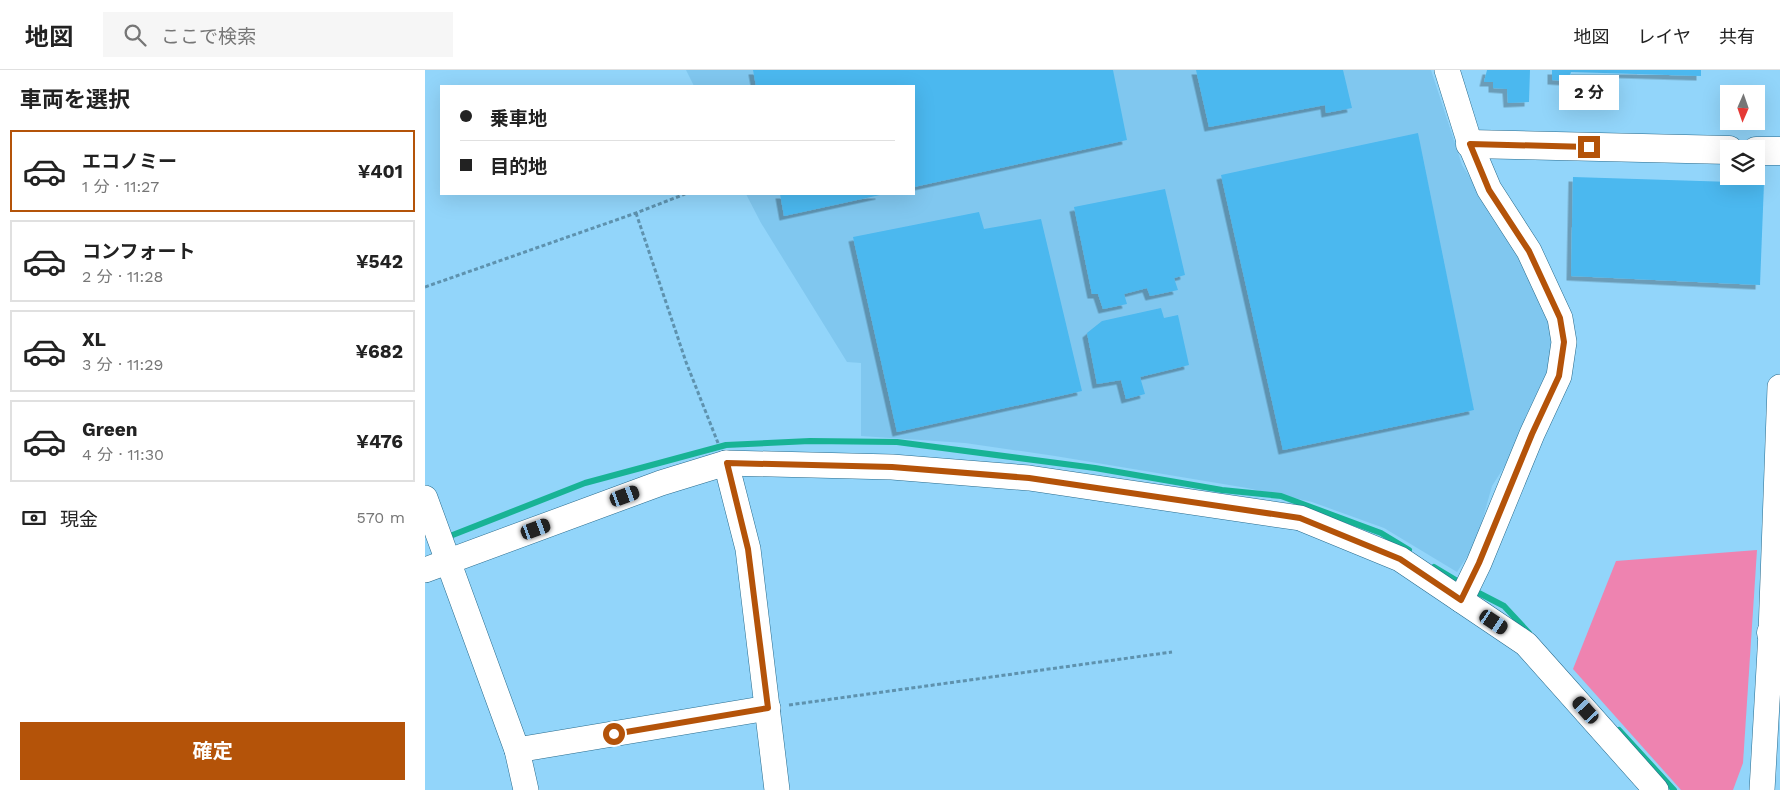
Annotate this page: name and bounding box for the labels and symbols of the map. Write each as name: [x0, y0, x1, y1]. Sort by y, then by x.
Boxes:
callout: 2 分: [1559, 75, 1619, 110]
north arrow: [1720, 85, 1765, 130]
route end: [1578, 136, 1600, 158]
car: [608, 484, 641, 508]
car: [519, 517, 552, 541]
car: [1477, 607, 1510, 637]
car: [1570, 694, 1601, 726]
route start: [603, 723, 625, 745]

